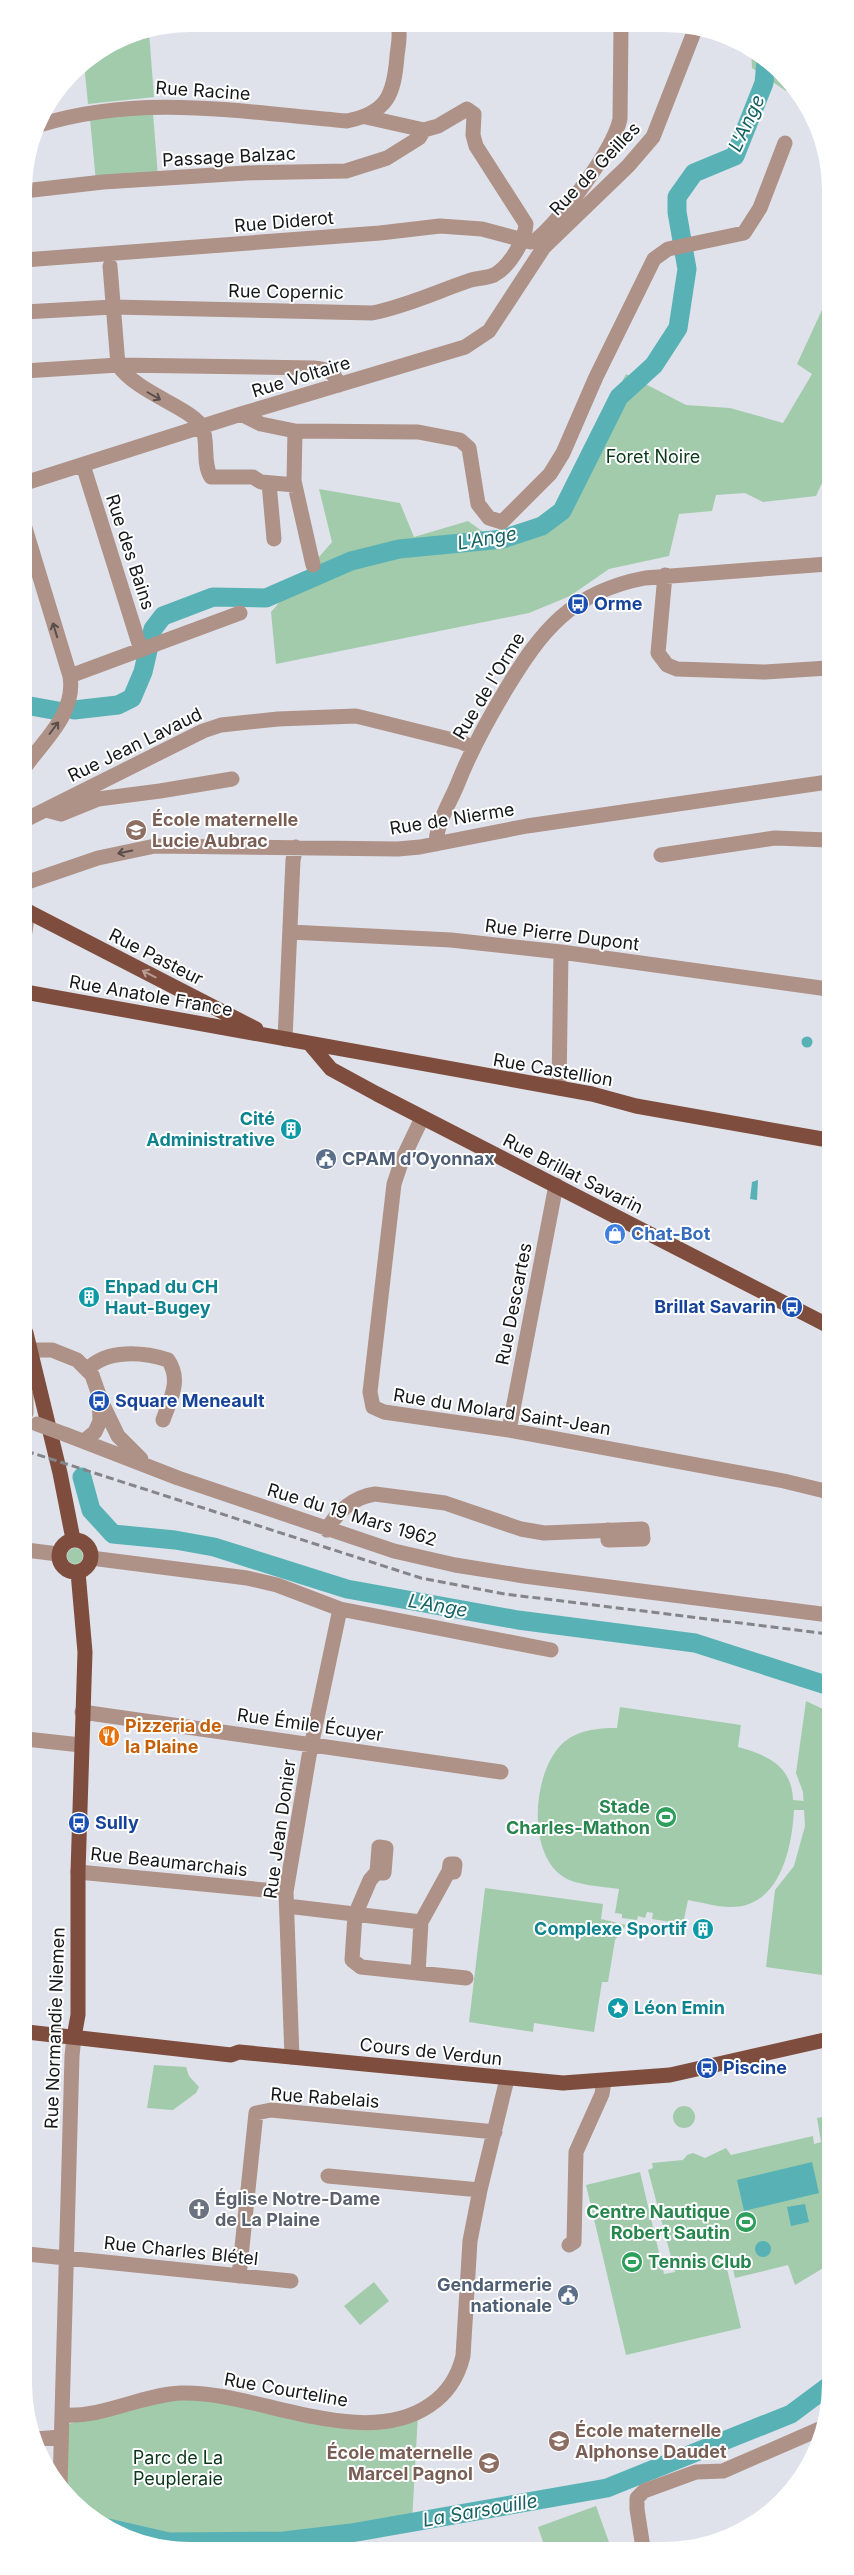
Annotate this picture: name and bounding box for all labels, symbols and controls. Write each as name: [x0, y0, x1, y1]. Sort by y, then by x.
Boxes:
street label: Rue Racine: [155, 77, 251, 104]
water label: L'Ange: [723, 91, 770, 155]
street label: Rue de Geilles: [545, 118, 644, 220]
street label: Passage Balzac: [162, 143, 296, 170]
street label: Rue Diderot: [233, 207, 335, 236]
street label: Rue Copernic: [228, 280, 344, 303]
street label: Rue Voltaire: [249, 352, 353, 401]
one-way arrow: [147, 391, 161, 401]
park label: Foret Noire: [606, 446, 700, 467]
street label: Rue des Bains: [102, 491, 159, 612]
water label: L'Ange: [455, 522, 519, 555]
bus stop icon: Orme: [566, 592, 590, 616]
place label: Orme: [594, 593, 643, 614]
one-way arrow: [50, 622, 60, 638]
street label: Rue de l'Orme: [448, 628, 529, 743]
street label: Rue Jean Lavaud: [64, 703, 205, 786]
one-way arrow: [49, 722, 60, 735]
street label: Rue de Nierme: [388, 798, 516, 839]
place label: École maternelle Lucie Aubrac: [152, 809, 299, 851]
school or university icon: École maternelle Lucie Aubrac: [124, 818, 148, 842]
one-way arrow: [118, 848, 134, 857]
street label: Rue Pierre Dupont: [484, 915, 640, 954]
street label: Rue Pasteur: [106, 924, 207, 989]
one-way arrow: [142, 969, 157, 978]
street label: Rue Anatole France: [68, 971, 235, 1020]
street label: Rue Castellion: [492, 1049, 615, 1090]
place label: Cité Administrative: [146, 1108, 275, 1150]
building icon: Cité Administrative: [279, 1117, 303, 1141]
street label: Rue Brillat Savarin: [500, 1129, 647, 1218]
public building icon: CPAM d’Oyonnax: [314, 1147, 338, 1171]
place label: CPAM d’Oyonnax: [342, 1148, 495, 1169]
shop icon: Chat-Bot: [603, 1222, 627, 1246]
place label: Chat-Bot: [631, 1223, 711, 1244]
street label: Rue Descartes: [491, 1241, 536, 1367]
place label: Ehpad du CH Haut-Bugey: [105, 1276, 218, 1318]
building icon: Ehpad du CH Haut-Bugey: [77, 1285, 101, 1309]
bus stop icon: Brillat Savarin: [780, 1295, 804, 1319]
place label: Brillat Savarin: [654, 1296, 776, 1317]
street label: Rue du Molard Saint-Jean: [392, 1384, 612, 1439]
bus stop icon: Square Meneault: [87, 1389, 111, 1413]
place label: Square Meneault: [115, 1390, 265, 1411]
street label: Rue du 19 Mars 1962: [265, 1479, 440, 1550]
water label: L'Ange: [406, 1589, 470, 1622]
street label: Rue Émile Écuyer: [236, 1703, 385, 1745]
place label: Pizzeria de la Plaine: [125, 1715, 222, 1757]
restaurant icon: Pizzeria de la Plaine: [97, 1724, 121, 1748]
street label: Rue Jean Donier: [259, 1758, 300, 1900]
place label: Stade Charles-Mathon: [506, 1796, 650, 1838]
sports icon: Stade Charles-Mathon: [654, 1805, 678, 1829]
bus stop icon: Sully: [67, 1811, 91, 1835]
place label: Sully: [95, 1812, 139, 1833]
street label: Rue Beaumarchais: [89, 1843, 249, 1880]
building icon: Complexe Sportif: [691, 1917, 715, 1941]
place label: Complexe Sportif: [534, 1918, 687, 1939]
street label: Rue Normandie Niemen: [40, 1927, 69, 2129]
place icon: Léon Emin: [606, 1996, 630, 2020]
place label: Léon Emin: [634, 1997, 725, 2018]
street label: Cours de Verdun: [359, 2034, 503, 2069]
bus stop icon: Piscine: [695, 2056, 719, 2080]
place label: Piscine: [723, 2057, 787, 2078]
street label: Rue Rabelais: [270, 2083, 380, 2112]
place label: Église Notre-Dame de La Plaine: [215, 2188, 380, 2230]
church icon: Église Notre-Dame de La Plaine: [187, 2197, 211, 2221]
place label: Centre Nautique Robert Sautin: [586, 2201, 730, 2243]
sports icon: Centre Nautique Robert Sautin: [734, 2210, 758, 2234]
street label: Rue Charles Blétel: [103, 2232, 259, 2269]
sports icon: Tennis Club: [620, 2250, 644, 2274]
place label: Tennis Club: [648, 2251, 752, 2272]
place label: Gendarmerie nationale: [437, 2274, 552, 2316]
public building icon: Gendarmerie nationale: [556, 2283, 580, 2307]
street label: Rue Courteline: [222, 2368, 350, 2411]
place label: École maternelle Alphonse Daudet: [575, 2420, 727, 2462]
school or university icon: École maternelle Alphonse Daudet: [547, 2429, 571, 2453]
place label: École maternelle Marcel Pagnol: [327, 2442, 473, 2484]
park label: Parc de La Peupleraie: [133, 2447, 223, 2489]
school or university icon: École maternelle Marcel Pagnol: [477, 2451, 501, 2475]
water label: La Sarsouille: [421, 2489, 539, 2532]

